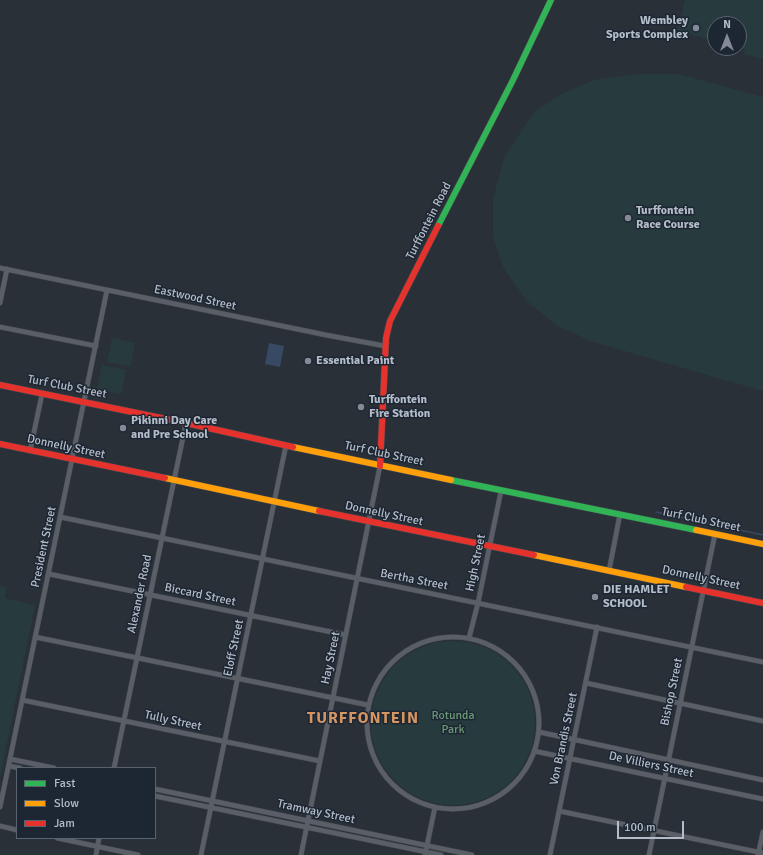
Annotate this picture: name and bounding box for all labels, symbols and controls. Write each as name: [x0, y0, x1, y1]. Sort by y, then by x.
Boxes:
place label: Wembley Sports Complex: [606, 14, 688, 42]
north arrow: [707, 16, 747, 56]
text: N: [723, 18, 731, 31]
marker: Wembley Sports Complex: [691, 23, 701, 33]
street label: Turffontein Road: [403, 180, 455, 262]
place label: Turffontein Race Course: [636, 204, 700, 232]
marker: Turffontein Race Course: [623, 213, 633, 223]
street label: Eastwood Street: [153, 282, 237, 314]
place label: Essential Paint: [316, 354, 394, 368]
marker: Essential Paint: [303, 356, 313, 366]
street label: Turf Club Street: [26, 372, 108, 402]
place label: Turffontein Fire Station: [369, 393, 430, 421]
marker: Turffontein Fire Station: [356, 402, 366, 412]
place label: Pikinni Day Care and Pre School: [131, 414, 217, 442]
marker: Pikinni Day Care and Pre School: [118, 423, 128, 433]
street label: Donnelly Street: [26, 432, 106, 462]
street label: Turf Club Street: [343, 439, 425, 469]
street label: Donnelly Street: [344, 499, 424, 529]
street label: President Street: [28, 505, 60, 589]
street label: Turf Club Street: [660, 505, 742, 535]
street label: High Street: [463, 533, 489, 593]
street label: Alexander Road: [125, 553, 155, 635]
street label: Donnelly Street: [661, 563, 741, 593]
street label: Bertha Street: [379, 566, 449, 594]
street label: Biccard Street: [163, 580, 237, 610]
place label: DIE HAMLET SCHOOL: [603, 583, 669, 611]
marker: DIE HAMLET SCHOOL: [590, 592, 600, 602]
street label: Eloff Street: [221, 618, 247, 678]
street label: Hay Street: [318, 630, 344, 686]
street label: Bishop Street: [658, 657, 686, 727]
street label: Von Brandis Street: [547, 691, 581, 787]
street label: Tully Street: [143, 708, 203, 734]
district label: TURFFONTEIN: [307, 709, 419, 729]
park label: Rotunda Park: [432, 709, 474, 737]
street label: De Villiers Street: [607, 749, 695, 781]
legend: [16, 767, 156, 839]
text: Fast: [54, 776, 75, 791]
text: Slow: [54, 796, 79, 811]
street label: Tramway Street: [276, 797, 356, 827]
scale bar: [619, 813, 686, 839]
text: Jam: [54, 816, 75, 831]
text: 100 m: [624, 820, 656, 835]

